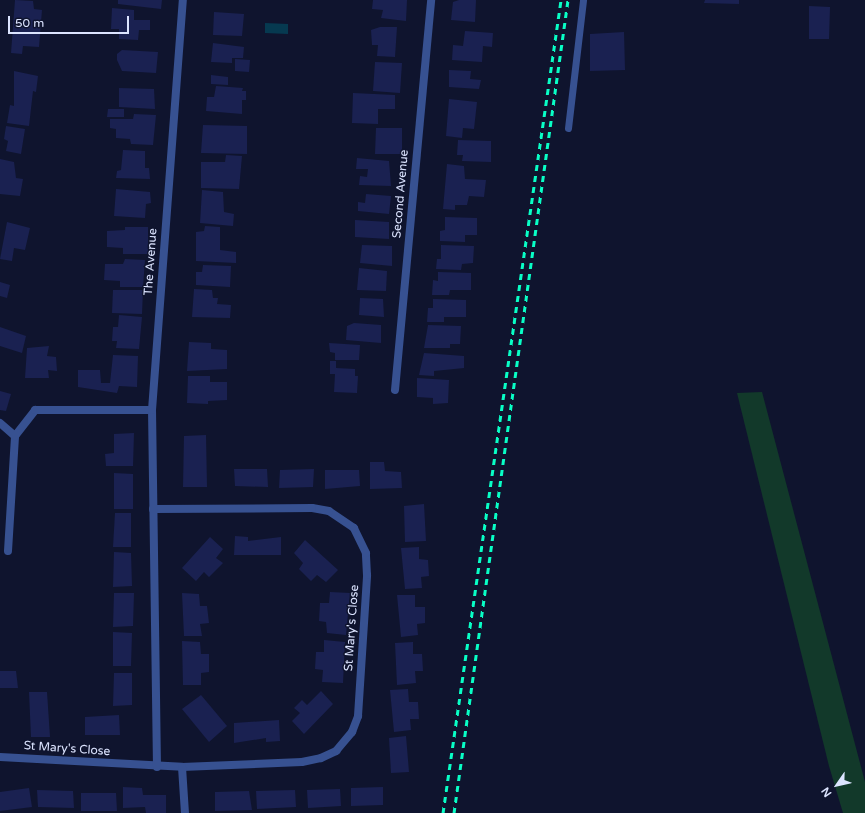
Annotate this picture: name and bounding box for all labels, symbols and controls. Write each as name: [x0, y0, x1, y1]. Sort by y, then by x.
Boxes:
scale bar: [10, 8, 131, 34]
text: 50 m: [15, 16, 44, 30]
street label: Second Avenue: [390, 149, 412, 239]
street label: The Avenue: [141, 228, 161, 296]
street label: St Mary's Close: [342, 584, 362, 672]
street label: St Mary's Close: [23, 739, 111, 759]
north arrow: [817, 765, 857, 805]
text: N: [819, 785, 834, 799]

